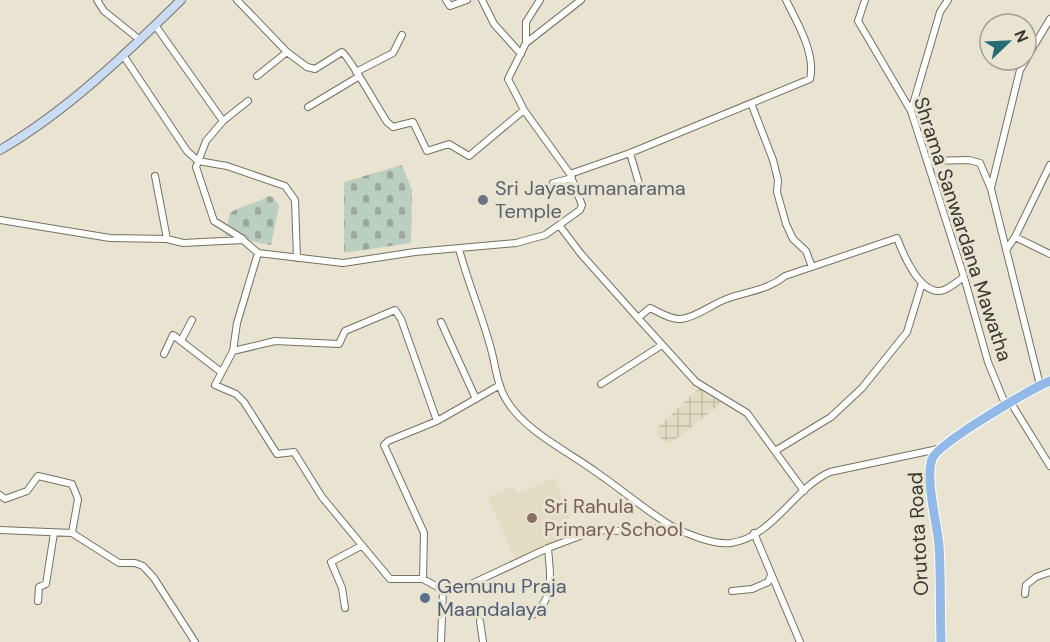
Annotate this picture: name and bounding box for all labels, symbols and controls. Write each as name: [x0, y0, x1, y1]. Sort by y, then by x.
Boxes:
north arrow: [978, 12, 1038, 72]
text: N: [1009, 27, 1033, 46]
street label: Shrama Sanwardana Mawatha: [908, 94, 1018, 364]
place label: Sri Jayasumanarama Temple: [495, 175, 686, 224]
marker: Sri Jayasumanarama Temple: [476, 193, 490, 207]
street label: Orutota Road: [902, 471, 934, 597]
place label: Sri Rahula Primary School: [544, 493, 683, 542]
marker: Sri Rahula Primary School: [525, 511, 539, 525]
place label: Gemunu Praja Maandalaya: [437, 573, 567, 622]
marker: Gemunu Praja Maandalaya: [418, 591, 432, 605]

